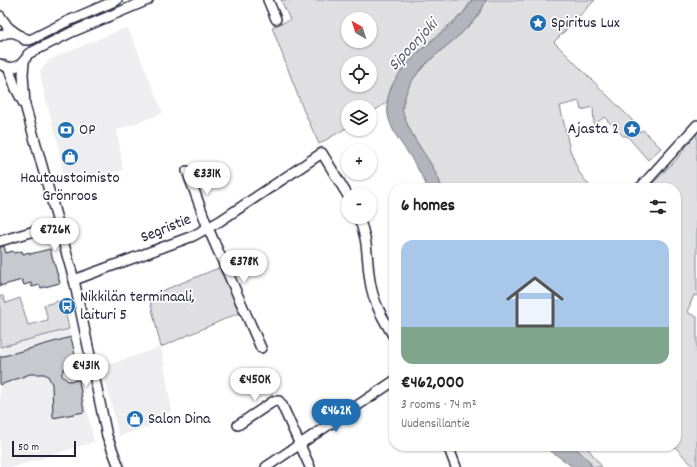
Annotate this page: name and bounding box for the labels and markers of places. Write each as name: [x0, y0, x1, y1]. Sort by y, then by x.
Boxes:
place label: Spiritus Lux: [551, 12, 620, 35]
place icon: Spiritus Lux: [528, 13, 548, 33]
place label: Ajasta 2: [568, 118, 619, 141]
place label: OP: [79, 119, 95, 142]
place icon: Ajasta 2: [622, 119, 642, 139]
bank icon: OP: [56, 120, 76, 140]
shop icon: Hautaustoimisto Grönroos: [60, 147, 80, 167]
pin: €331K: [179, 162, 235, 196]
place label: Hautaustoimisto Grönroos: [20, 167, 120, 208]
pin: €726K: [27, 218, 83, 252]
pin: €378K: [216, 250, 272, 284]
place label: Nikkilän terminaali, laituri 5: [80, 286, 195, 327]
bus stop icon: Nikkilän terminaali, laituri 5: [57, 296, 77, 316]
pin: €431K: [58, 354, 114, 388]
pin: €450K: [227, 368, 283, 402]
pin: €462K: [308, 399, 364, 433]
place label: Salon Dina: [148, 408, 211, 431]
shop icon: Salon Dina: [125, 409, 145, 429]

